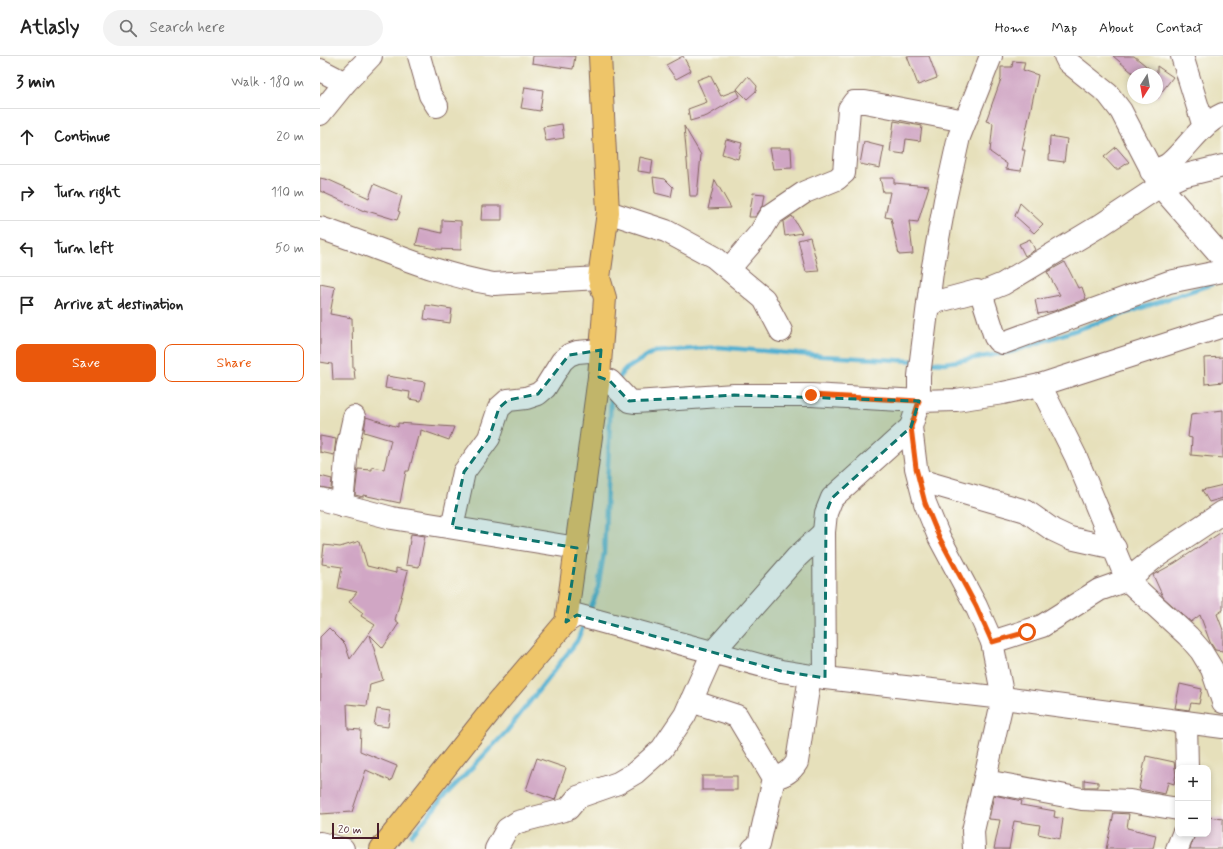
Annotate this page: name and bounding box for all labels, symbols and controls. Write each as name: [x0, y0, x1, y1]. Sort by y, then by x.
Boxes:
search box: [103, 10, 383, 46]
text: Atlasly: [20, 15, 79, 40]
icon: search: [117, 17, 139, 39]
text: Search here: [149, 18, 225, 38]
text: Home: [995, 19, 1029, 37]
text: Map: [1051, 19, 1077, 37]
text: About: [1099, 19, 1134, 37]
text: Contact: [1156, 19, 1203, 37]
north arrow: [1127, 68, 1163, 104]
text: 3 min: [16, 71, 55, 93]
text: Walk · 180 m: [231, 74, 304, 91]
icon: ahead: [16, 126, 38, 148]
text: Continue: [54, 127, 110, 147]
text: 20 m: [276, 128, 304, 145]
icon: right: [16, 182, 38, 204]
text: Turn right: [54, 183, 121, 203]
text: 110 m: [271, 184, 304, 201]
icon: left: [16, 238, 38, 260]
text: Turn left: [54, 239, 114, 259]
text: 50 m: [275, 240, 304, 257]
icon: arrive: [16, 294, 38, 316]
text: Arrive at destination: [54, 295, 183, 315]
button: Save: [16, 344, 156, 382]
button: Share: [164, 344, 304, 382]
route end: [802, 386, 820, 404]
route start: [1018, 623, 1036, 641]
map controls: [1175, 765, 1211, 837]
button: +: [1175, 765, 1211, 801]
button: −: [1175, 801, 1211, 837]
scale bar: [332, 821, 379, 840]
text: 20 m: [338, 823, 361, 837]

